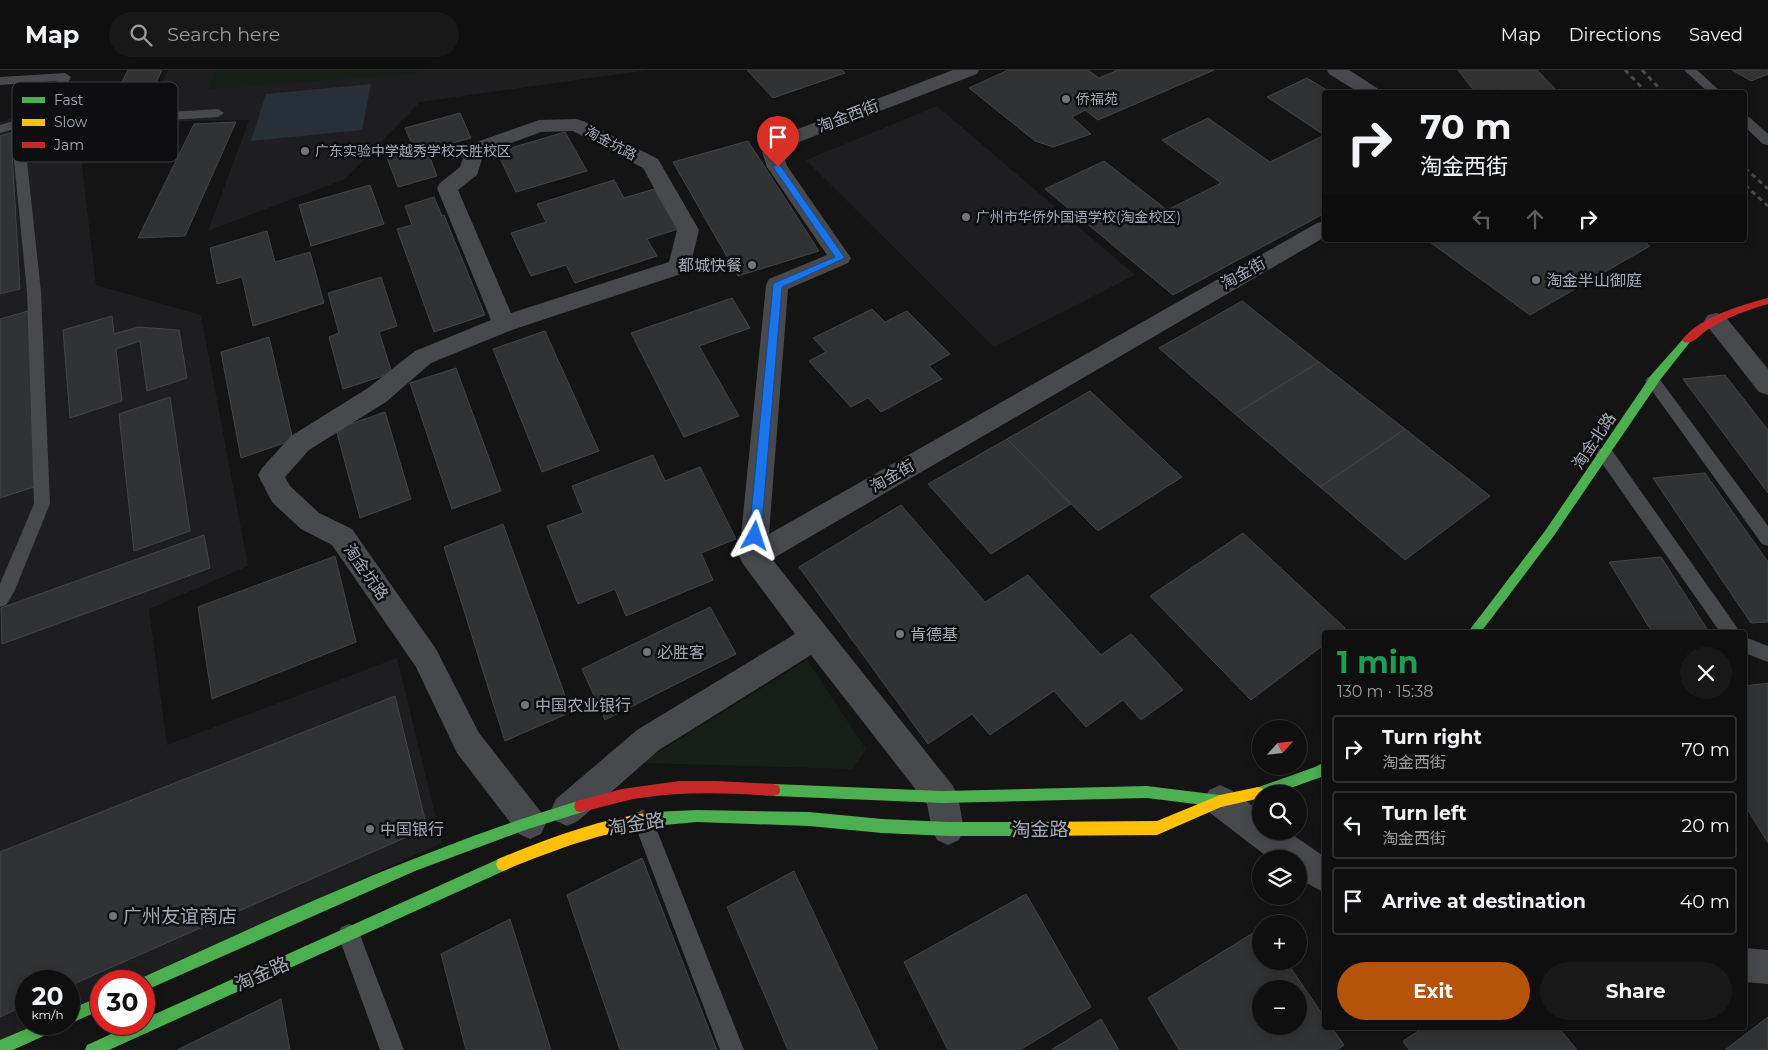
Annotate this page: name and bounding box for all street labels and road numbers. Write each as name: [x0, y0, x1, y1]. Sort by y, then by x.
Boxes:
street label: 淘金西街: [815, 96, 881, 136]
street label: 淘金坑路: [582, 122, 640, 164]
street label: 淘金街: [1217, 253, 1269, 293]
street label: 淘金北路: [1568, 409, 1620, 473]
street label: 淘金街: [866, 456, 918, 496]
street label: 淘金坑路: [340, 540, 392, 604]
street label: 淘金路: [606, 808, 666, 840]
street label: 淘金路: [1011, 818, 1069, 841]
street label: 淘金路: [231, 952, 293, 996]

